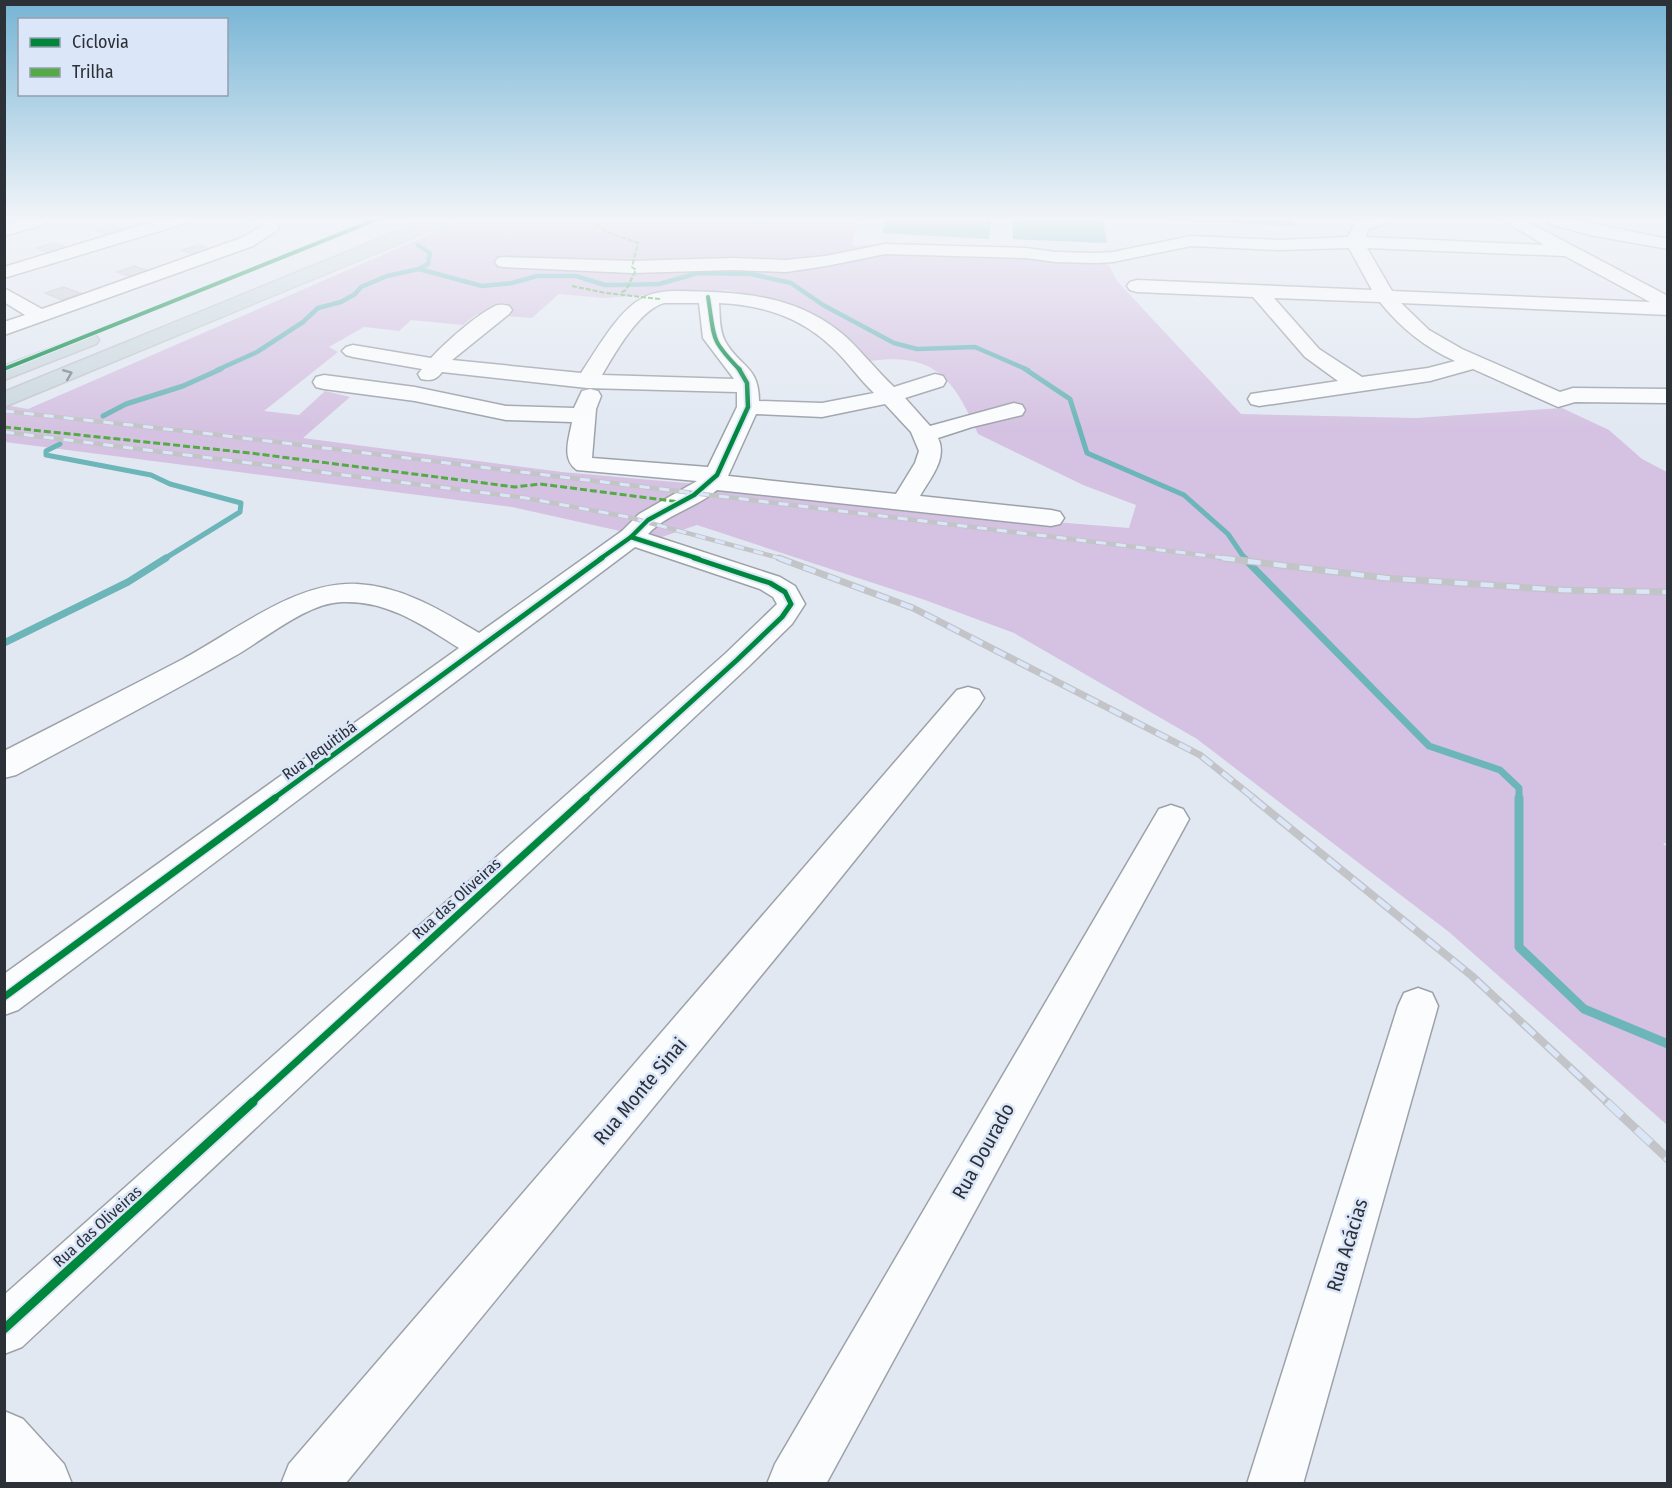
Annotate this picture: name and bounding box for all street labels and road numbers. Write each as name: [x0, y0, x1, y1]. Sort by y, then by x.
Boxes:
street label: Rua Jequitibá: [278, 717, 360, 784]
street label: Rua das Oliveiras: [408, 854, 505, 943]
street label: Rua Monte Sinai: [588, 1033, 692, 1149]
street label: Rua Dourado: [947, 1099, 1019, 1203]
street label: Rua das Oliveiras: [49, 1182, 146, 1271]
street label: Rua Acácias: [1321, 1195, 1373, 1295]

